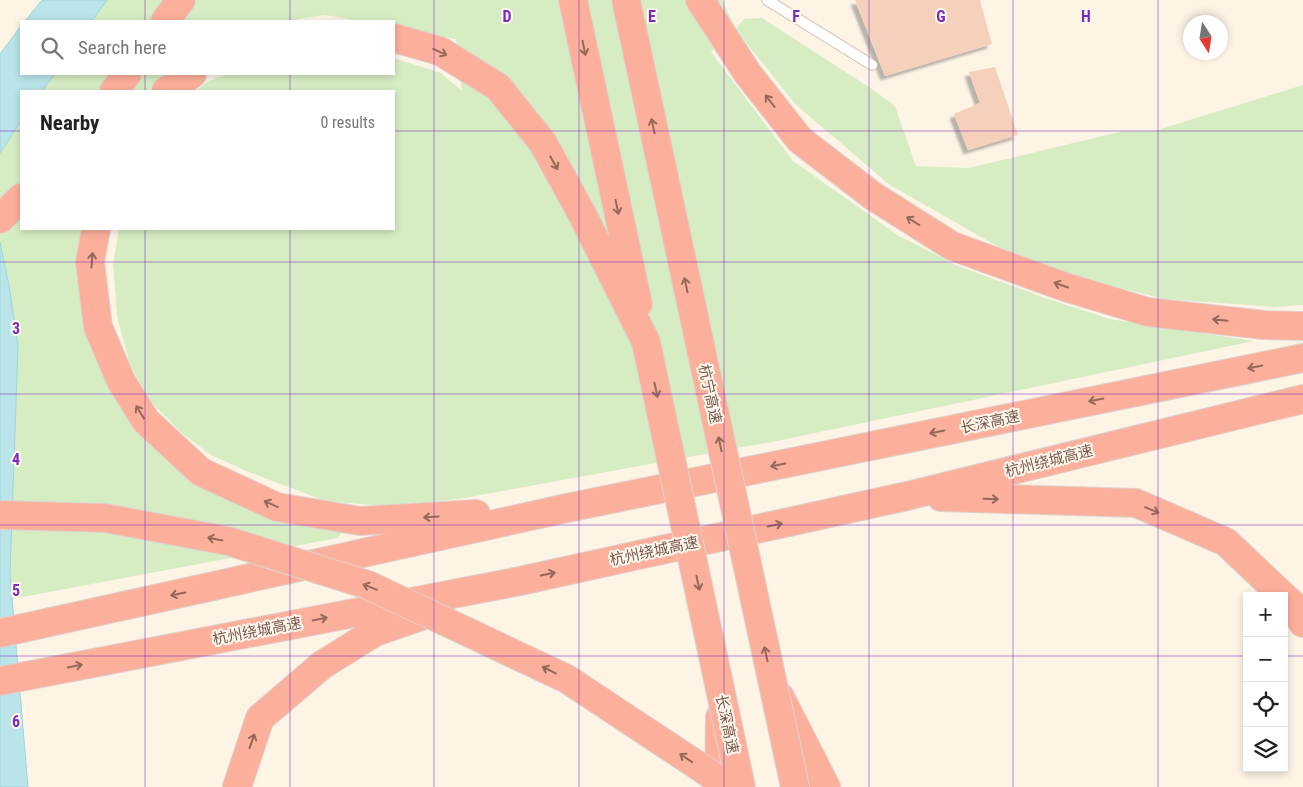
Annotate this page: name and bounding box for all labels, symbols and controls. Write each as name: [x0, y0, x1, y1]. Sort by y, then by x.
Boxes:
text: D: [502, 7, 512, 26]
text: E: [648, 7, 656, 26]
text: F: [792, 7, 800, 26]
text: G: [936, 7, 946, 26]
text: H: [1081, 7, 1091, 26]
north arrow: [1183, 15, 1228, 60]
search box: [20, 20, 395, 75]
icon: search: [38, 34, 66, 62]
text: Search here: [78, 36, 166, 59]
one-way arrow: [579, 39, 589, 55]
one-way arrow: [432, 48, 447, 58]
one-way arrow: [764, 95, 775, 108]
text: Nearby: [40, 111, 99, 135]
text: 0 results: [320, 113, 375, 132]
one-way arrow: [648, 118, 657, 134]
one-way arrow: [549, 156, 559, 170]
one-way arrow: [613, 198, 623, 214]
one-way arrow: [906, 216, 920, 226]
one-way arrow: [87, 253, 96, 269]
one-way arrow: [681, 277, 690, 293]
one-way arrow: [1054, 280, 1070, 289]
one-way arrow: [1212, 315, 1228, 325]
text: 3: [12, 319, 20, 338]
street label: 杭宁高速: [695, 363, 725, 425]
one-way arrow: [1248, 363, 1264, 373]
one-way arrow: [652, 382, 662, 398]
one-way arrow: [1088, 396, 1104, 405]
one-way arrow: [135, 405, 145, 419]
street label: 长深高速: [959, 407, 1021, 437]
one-way arrow: [929, 428, 945, 438]
one-way arrow: [715, 436, 724, 452]
street label: 杭州绕城高速: [1003, 441, 1095, 481]
text: 4: [12, 450, 20, 469]
one-way arrow: [770, 461, 786, 470]
one-way arrow: [983, 494, 999, 503]
one-way arrow: [264, 499, 279, 509]
one-way arrow: [1144, 506, 1159, 516]
one-way arrow: [423, 512, 439, 521]
one-way arrow: [767, 520, 783, 529]
one-way arrow: [207, 533, 223, 543]
street label: 杭州绕城高速: [608, 533, 700, 569]
one-way arrow: [540, 569, 556, 579]
one-way arrow: [693, 575, 703, 591]
text: 5: [12, 581, 20, 600]
one-way arrow: [363, 581, 378, 591]
one-way arrow: [170, 589, 186, 599]
map controls: [1243, 592, 1288, 772]
button: +: [1243, 592, 1288, 637]
street label: 杭州绕城高速: [211, 614, 303, 648]
one-way arrow: [312, 614, 328, 623]
button: −: [1243, 637, 1288, 682]
one-way arrow: [761, 646, 770, 662]
one-way arrow: [66, 661, 82, 671]
one-way arrow: [542, 665, 557, 674]
button: locate: [1243, 682, 1288, 727]
street label: 长深高速: [712, 693, 742, 755]
text: 6: [12, 712, 20, 731]
button: layers: [1243, 727, 1288, 772]
one-way arrow: [248, 734, 257, 749]
one-way arrow: [679, 752, 693, 762]

